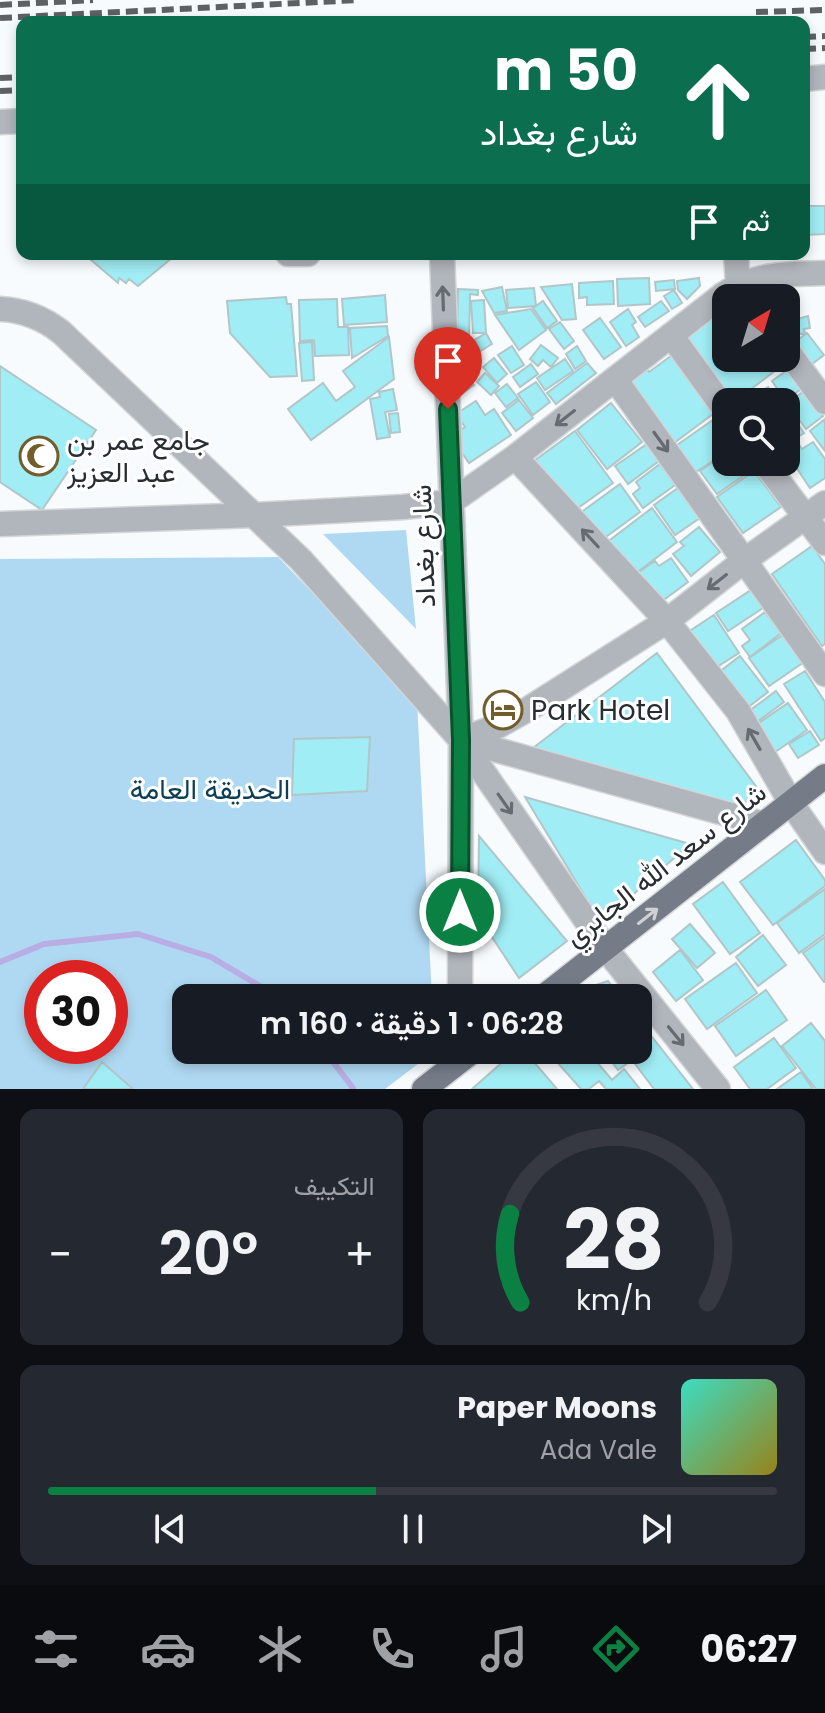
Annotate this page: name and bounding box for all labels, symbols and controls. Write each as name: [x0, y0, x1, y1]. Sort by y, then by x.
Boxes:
text: 50 m: [494, 31, 638, 110]
icon: ahead: [666, 48, 770, 152]
text: شارع بغداد: [480, 107, 638, 158]
text: ثم: [742, 199, 770, 242]
icon: arrive: [682, 200, 726, 244]
north arrow: [712, 284, 800, 372]
map controls: [712, 284, 800, 476]
one-way arrow: [436, 286, 451, 312]
pin: [414, 327, 482, 409]
icon: arrive: [426, 339, 470, 383]
button: search: [712, 388, 800, 476]
one-way arrow: [555, 409, 576, 426]
place label: جامع عمر بن عبد العزيز: [66, 421, 210, 492]
one-way arrow: [652, 431, 669, 452]
mosque icon: جامع عمر بن عبد العزيز: [18, 435, 60, 477]
street label: شارع بغداد: [402, 484, 445, 608]
one-way arrow: [581, 528, 599, 548]
one-way arrow: [706, 573, 728, 590]
hotel icon: Park Hotel: [482, 689, 524, 731]
place label: Park Hotel: [531, 691, 670, 730]
one-way arrow: [746, 727, 761, 751]
park label: الحديقة العامة: [130, 770, 290, 809]
street label: شارع سعد الله الجابري: [556, 773, 776, 958]
one-way arrow: [497, 793, 513, 815]
position arrow: [418, 870, 502, 954]
one-way arrow: [637, 907, 658, 925]
speed limit sign: 30: [24, 960, 128, 1064]
text: 06:28 · 1 دقيقة · 160 m: [260, 1002, 564, 1045]
one-way arrow: [667, 1025, 684, 1046]
text: التكييف: [294, 1168, 375, 1204]
text: 28: [563, 1182, 664, 1298]
text: 20°: [158, 1212, 258, 1296]
text: −: [48, 1224, 72, 1285]
text: +: [344, 1224, 375, 1285]
text: km/h: [576, 1280, 652, 1320]
text: Paper Moons: [457, 1386, 657, 1429]
text: Ada Vale: [540, 1432, 657, 1468]
icon: previous: [148, 1507, 192, 1551]
icon: pause: [391, 1507, 435, 1551]
icon: next: [634, 1507, 678, 1551]
icon: filters: [28, 1621, 84, 1677]
icon: car: [140, 1621, 196, 1677]
icon: climate: [252, 1621, 308, 1677]
icon: phone: [364, 1621, 420, 1677]
icon: music: [476, 1621, 532, 1677]
icon: directions: [588, 1621, 644, 1677]
text: 06:27: [701, 1624, 797, 1675]

